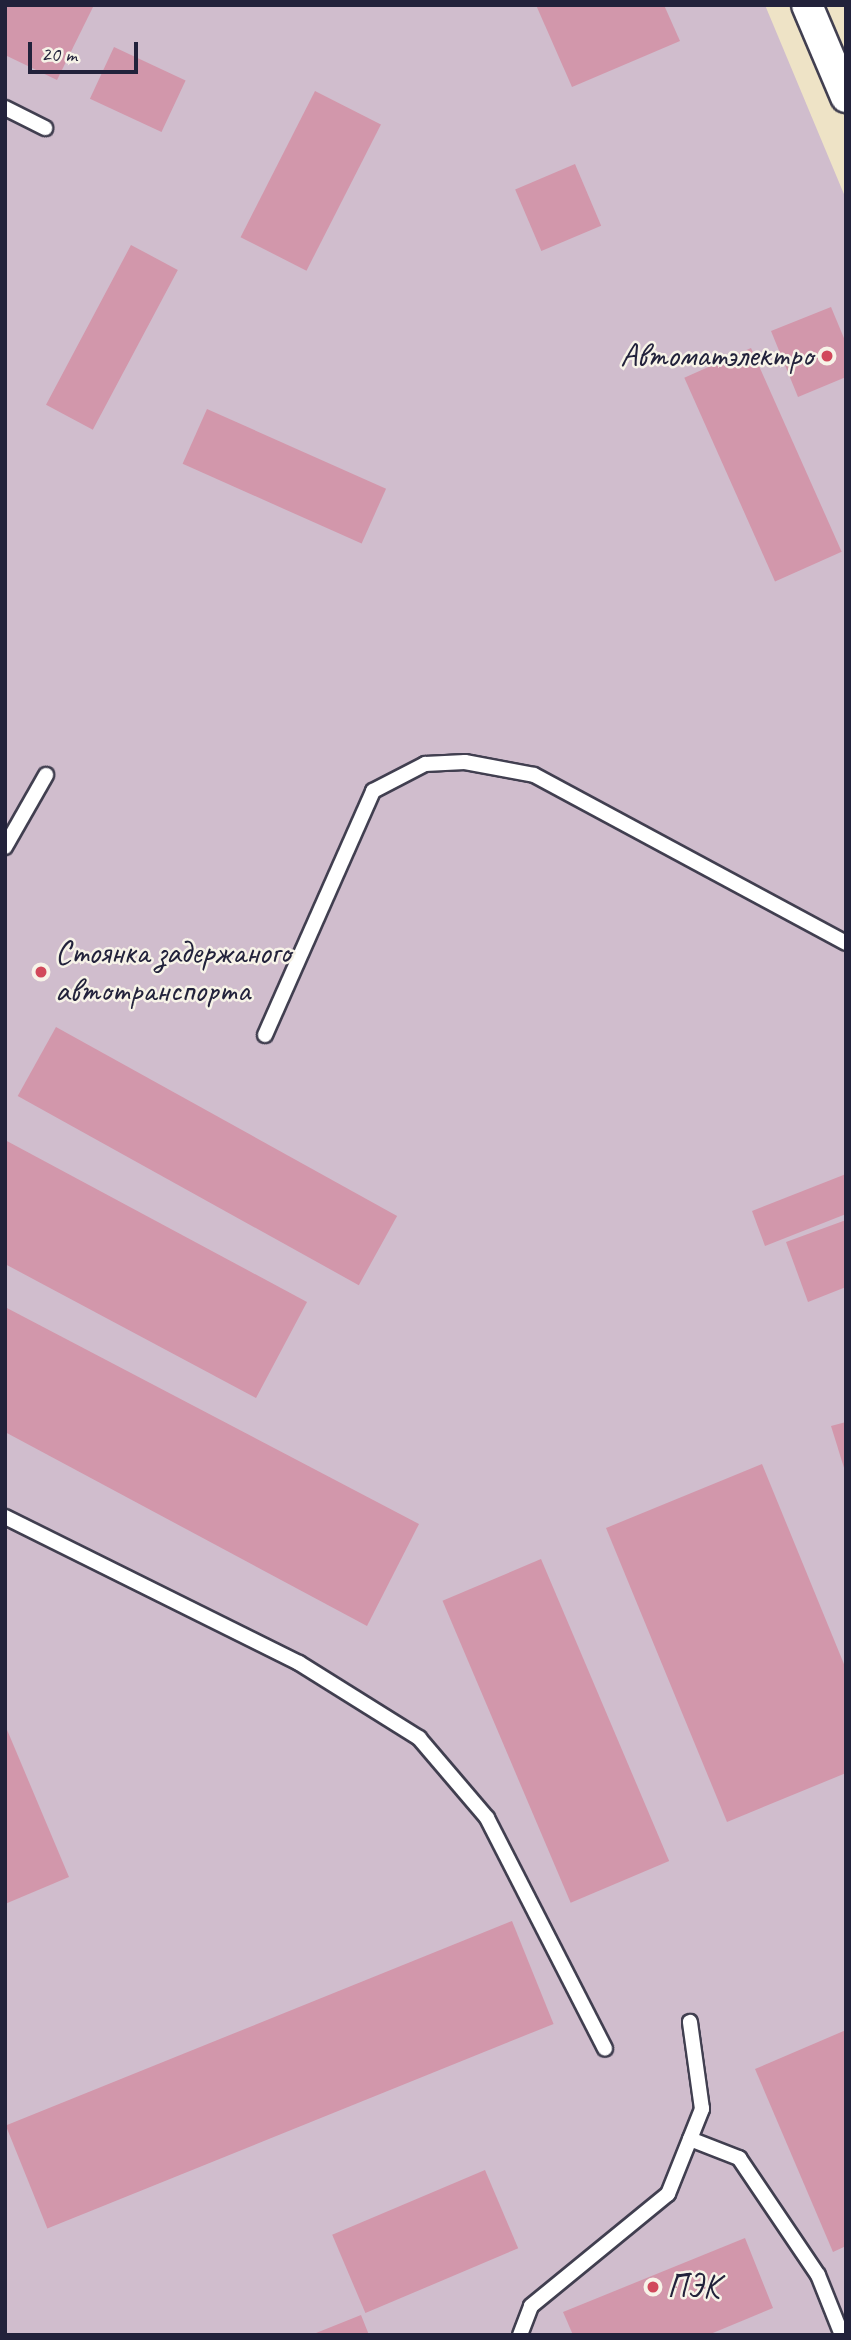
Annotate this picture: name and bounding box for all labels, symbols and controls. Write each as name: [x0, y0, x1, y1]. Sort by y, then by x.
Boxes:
scale bar: [32, 28, 142, 72]
text: 20 m: [41, 41, 77, 67]
place label: Автоматэлектро: [620, 336, 813, 376]
marker: Автоматэлектро: [819, 348, 835, 364]
place label: Стоянка задержаного автотранспорта: [55, 933, 291, 1011]
marker: Стоянка задержаного автотранспорта: [33, 964, 49, 980]
place label: ПЭК: [667, 2267, 719, 2307]
marker: ПЭК: [645, 2279, 661, 2295]

